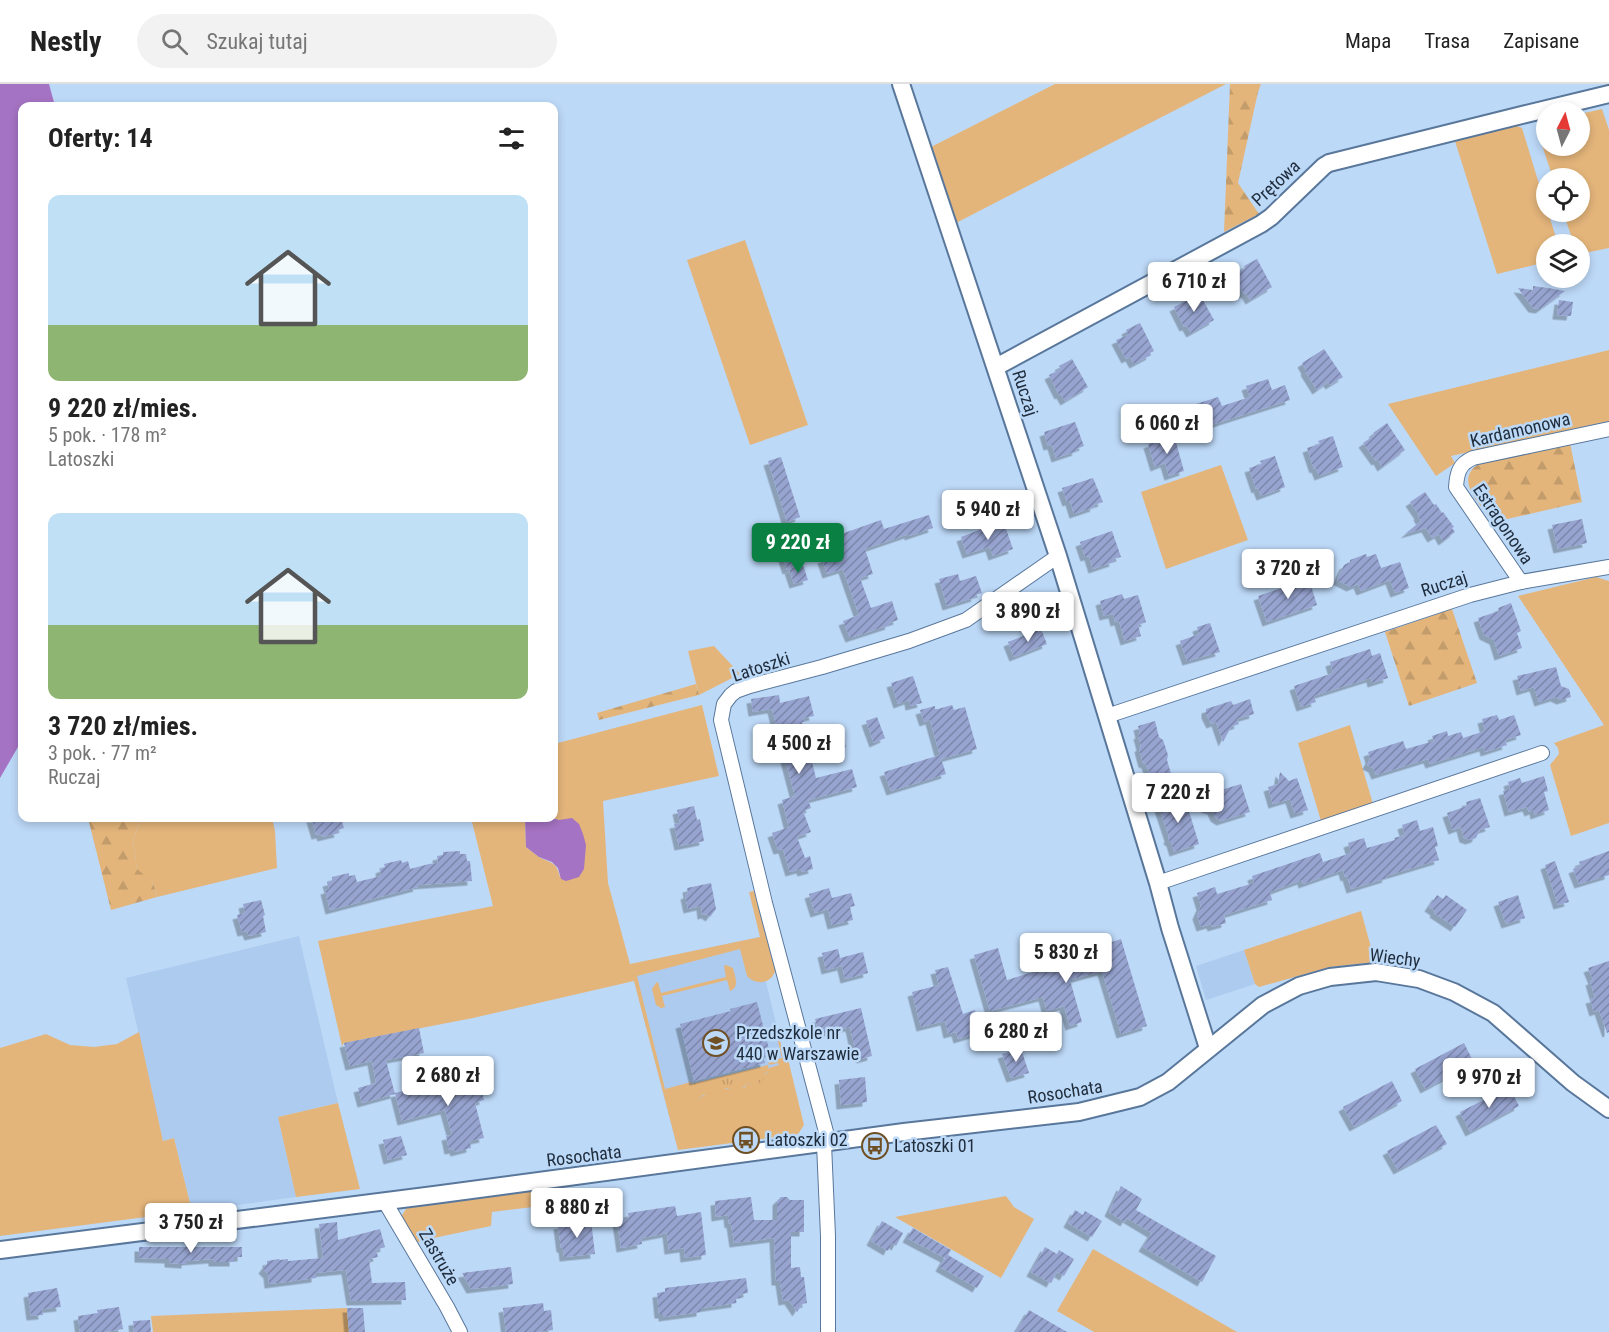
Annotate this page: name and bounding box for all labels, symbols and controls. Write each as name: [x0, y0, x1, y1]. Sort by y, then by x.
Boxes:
search box: [137, 14, 557, 68]
text: Nestly: [30, 25, 101, 58]
icon: search: [158, 25, 191, 58]
text: Szukaj tutaj: [206, 29, 308, 54]
text: Mapa: [1345, 29, 1391, 53]
text: Trasa: [1424, 29, 1470, 53]
text: Zapisane: [1503, 29, 1579, 53]
north arrow: [1536, 102, 1590, 156]
map controls: [1536, 102, 1590, 288]
icon: filters: [495, 122, 528, 155]
text: Oferty: 14: [48, 123, 153, 153]
street label: Prętowa: [1247, 155, 1304, 210]
button: locate: [1536, 168, 1590, 222]
icon: home: [234, 234, 342, 342]
button: layers: [1536, 234, 1590, 288]
pin: 6 710 zł: [1132, 262, 1256, 313]
text: 6 710 zł: [1162, 269, 1226, 293]
street label: Ruczaj: [1008, 367, 1043, 419]
text: 9 220 zł/mies.: [48, 393, 198, 423]
pin: 6 060 zł: [1105, 404, 1229, 455]
street label: Kardamonowa: [1468, 408, 1572, 451]
text: 6 060 zł: [1135, 411, 1199, 435]
text: 5 pok. · 178 m²: [48, 423, 167, 447]
text: Latoszki: [48, 447, 114, 471]
street label: Estragonowa: [1469, 480, 1538, 568]
pin: 5 940 zł: [926, 490, 1050, 541]
text: 5 940 zł: [956, 497, 1020, 521]
pin: 9 220 zł: [736, 523, 860, 574]
text: 9 220 zł: [766, 530, 830, 554]
pin: 3 720 zł: [1226, 549, 1350, 600]
icon: home: [234, 552, 342, 660]
text: 3 720 zł: [1256, 556, 1320, 580]
street label: Ruczaj: [1418, 566, 1470, 601]
pin: 3 890 zł: [966, 592, 1090, 643]
text: 3 890 zł: [996, 599, 1060, 623]
street label: Latoszki: [729, 647, 792, 686]
text: 3 720 zł/mies.: [48, 711, 198, 741]
pin: 4 500 zł: [737, 724, 861, 775]
text: 4 500 zł: [767, 731, 831, 755]
text: 3 pok. · 77 m²: [48, 741, 157, 765]
text: Ruczaj: [48, 765, 100, 789]
pin: 7 220 zł: [1116, 773, 1240, 824]
text: 7 220 zł: [1146, 780, 1210, 804]
pin: 5 830 zł: [1004, 933, 1128, 984]
text: 5 830 zł: [1034, 940, 1098, 964]
street label: Wiechy: [1369, 944, 1422, 971]
pin: 6 280 zł: [954, 1012, 1078, 1063]
text: 6 280 zł: [984, 1019, 1048, 1043]
place label: Przedszkole nr 440 w Warszawie: [736, 1022, 859, 1064]
school or university icon: Przedszkole nr 440 w Warszawie: [701, 1028, 731, 1058]
pin: 2 680 zł: [386, 1056, 510, 1107]
pin: 9 970 zł: [1427, 1058, 1551, 1109]
text: 2 680 zł: [416, 1063, 480, 1087]
text: 9 970 zł: [1457, 1065, 1521, 1089]
street label: Rosochata: [1026, 1075, 1104, 1108]
bus stop icon: Latoszki 02: [731, 1125, 761, 1155]
place label: Latoszki 02: [766, 1129, 848, 1150]
bus stop icon: Latoszki 01: [860, 1131, 890, 1161]
place label: Latoszki 01: [894, 1135, 976, 1156]
street label: Rosochata: [545, 1140, 623, 1171]
pin: 8 880 zł: [515, 1188, 639, 1239]
text: 8 880 zł: [545, 1195, 609, 1219]
pin: 3 750 zł: [129, 1203, 253, 1254]
text: 3 750 zł: [159, 1210, 223, 1234]
street label: Zastruże: [415, 1225, 464, 1289]

